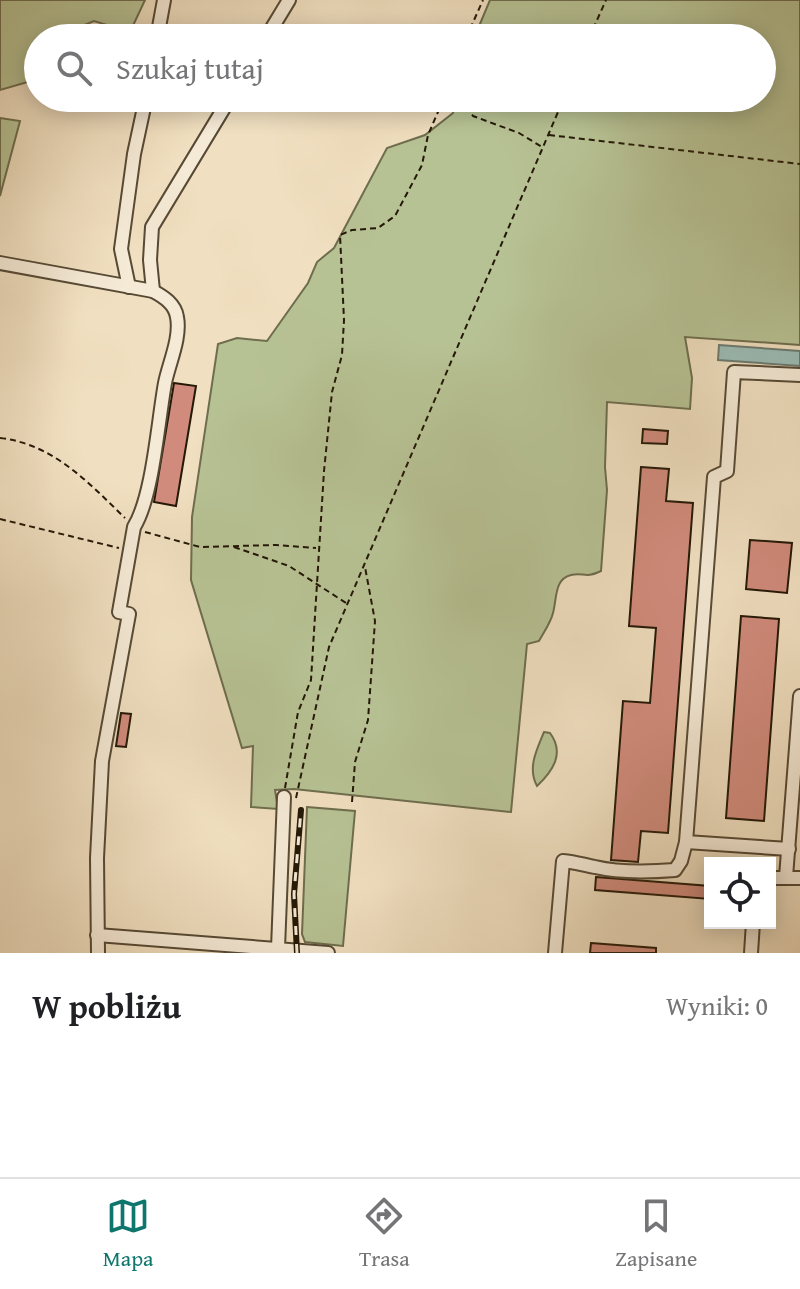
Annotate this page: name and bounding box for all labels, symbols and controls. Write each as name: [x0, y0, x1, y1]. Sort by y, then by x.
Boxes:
search box: [24, 24, 776, 112]
icon: search: [52, 46, 96, 90]
text: Szukaj tutaj: [116, 46, 264, 90]
map controls: [704, 857, 776, 929]
button: locate: [704, 857, 776, 929]
text: W pobliżu: [32, 981, 181, 1030]
text: Wyniki: 0: [666, 986, 768, 1025]
tab: Mapa: [103, 1194, 153, 1274]
tab: Trasa: [359, 1194, 410, 1274]
tab: Zapisane: [615, 1194, 697, 1274]

